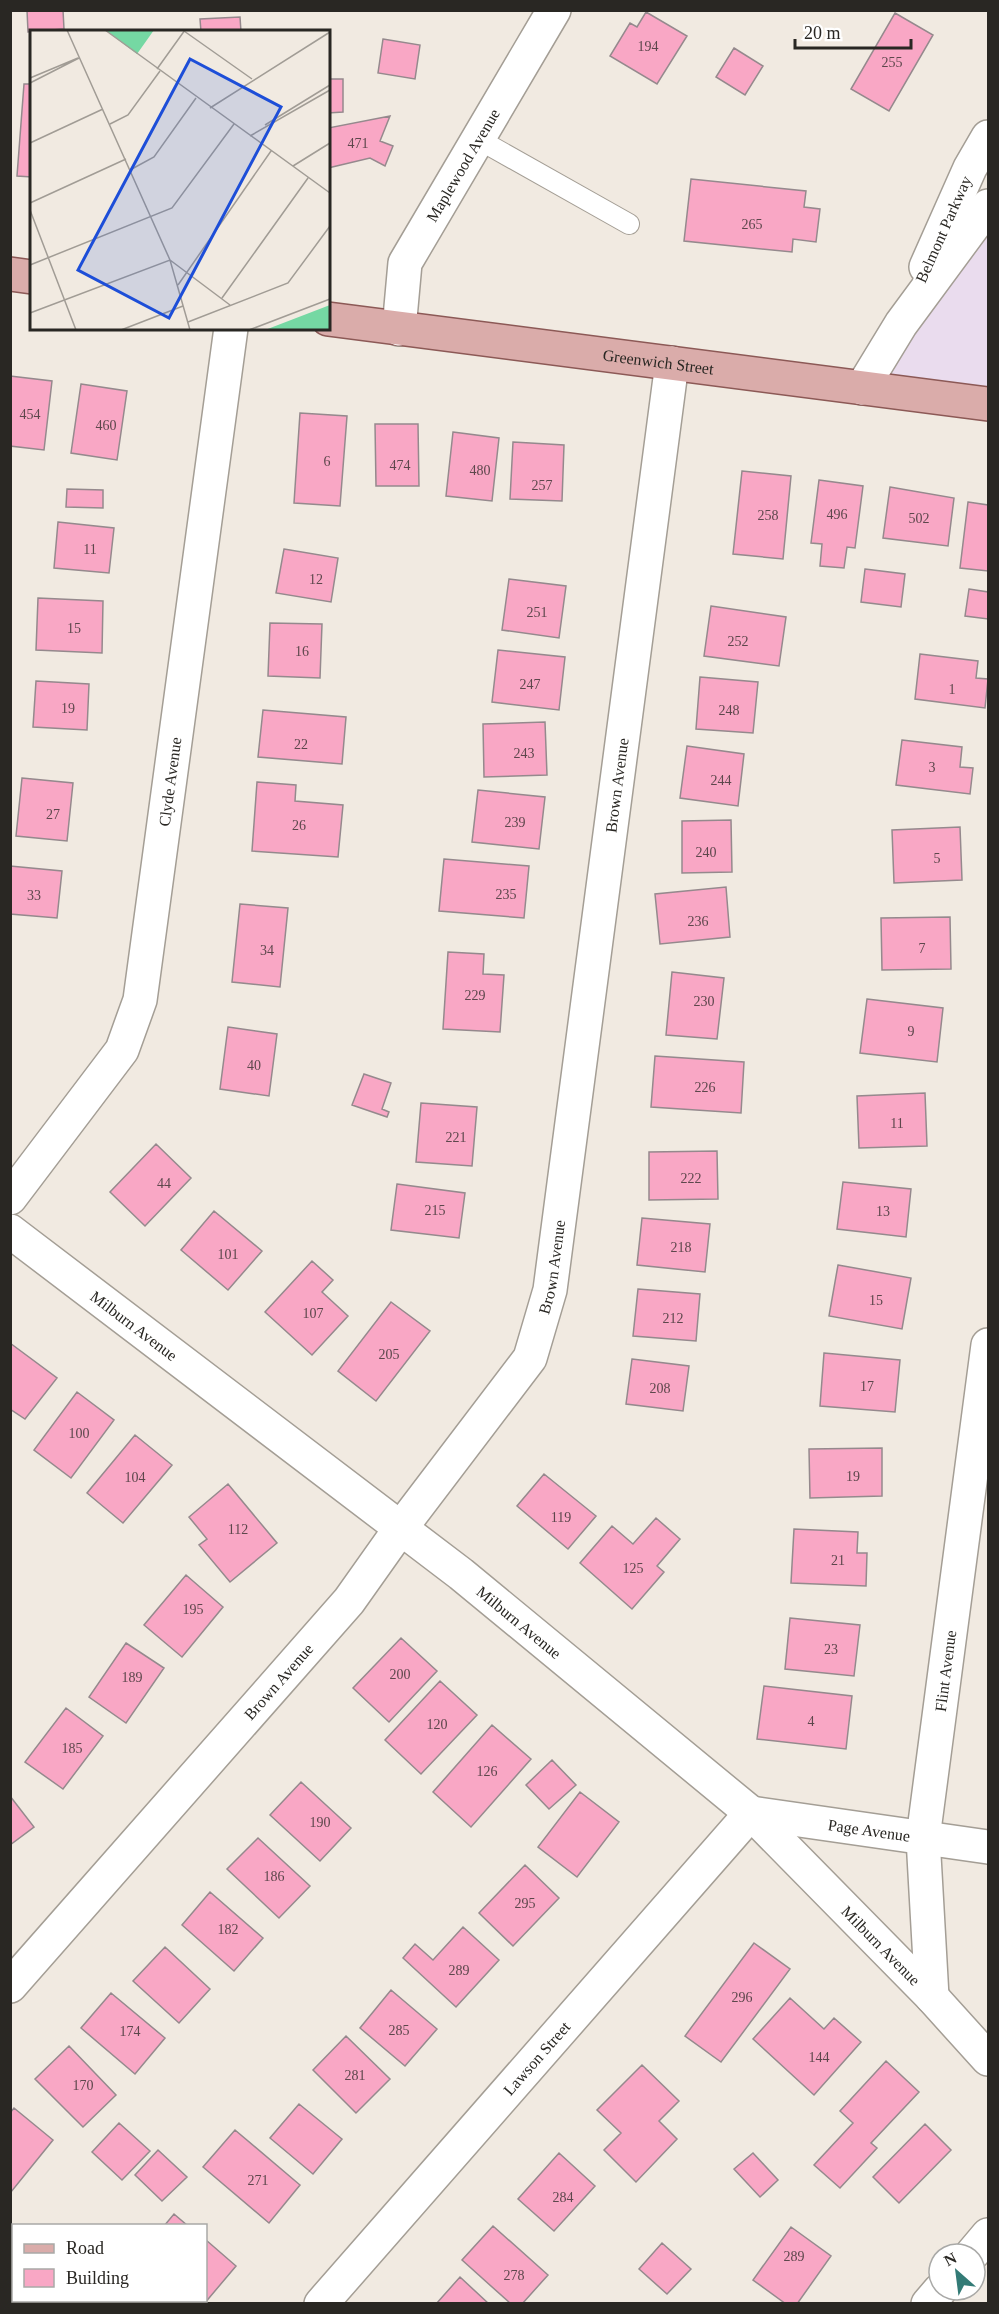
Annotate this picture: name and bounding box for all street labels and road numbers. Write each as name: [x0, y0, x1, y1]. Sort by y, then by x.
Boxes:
street label: Maplewood Avenue: [423, 106, 503, 225]
street label: Belmont Parkway: [912, 173, 976, 286]
street label: Greenwich Street: [602, 346, 715, 378]
street label: Clyde Avenue: [156, 736, 185, 828]
street label: Brown Avenue: [602, 737, 632, 834]
street label: Brown Avenue: [535, 1219, 568, 1316]
street label: Milburn Avenue: [87, 1288, 180, 1364]
street label: Milburn Avenue: [473, 1583, 564, 1662]
street label: Flint Avenue: [932, 1629, 959, 1713]
street label: Brown Avenue: [241, 1640, 317, 1723]
street label: Page Avenue: [827, 1816, 911, 1845]
street label: Milburn Avenue: [838, 1903, 923, 1989]
street label: Lawson Street: [500, 2018, 574, 2099]

